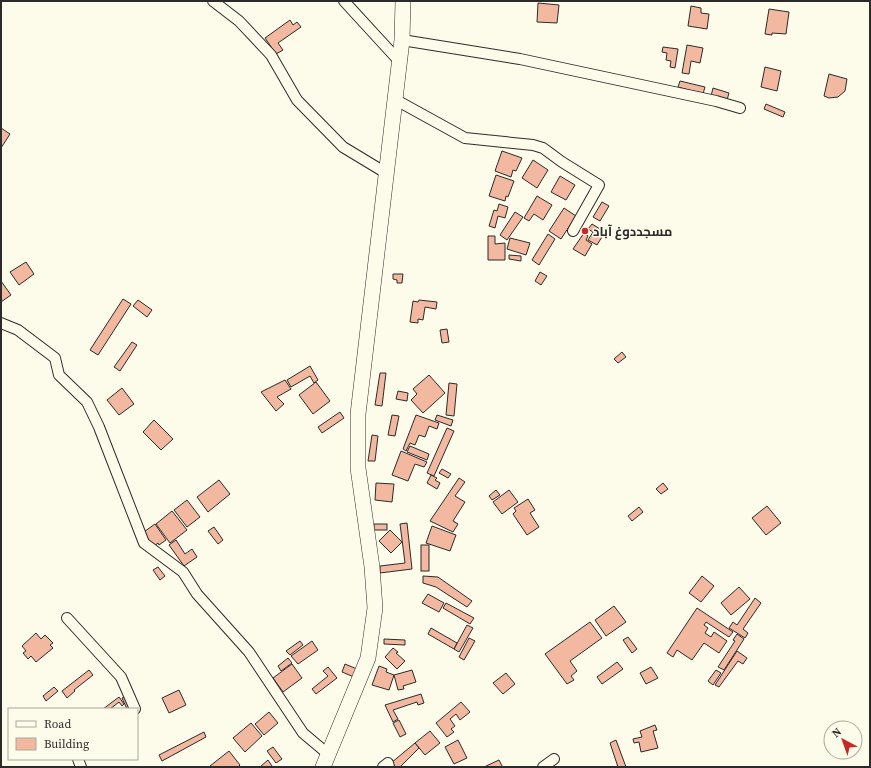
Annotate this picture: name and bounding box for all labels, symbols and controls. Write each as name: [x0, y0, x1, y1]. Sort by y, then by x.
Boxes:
place label: مسجددوغ آباد: [593, 223, 672, 240]
marker: مسجددوغ آباد: [580, 226, 590, 236]
legend: [8, 708, 138, 760]
text: Road: [44, 716, 71, 732]
north arrow: [823, 720, 863, 760]
text: N: [829, 725, 845, 741]
text: Building: [44, 736, 89, 752]

